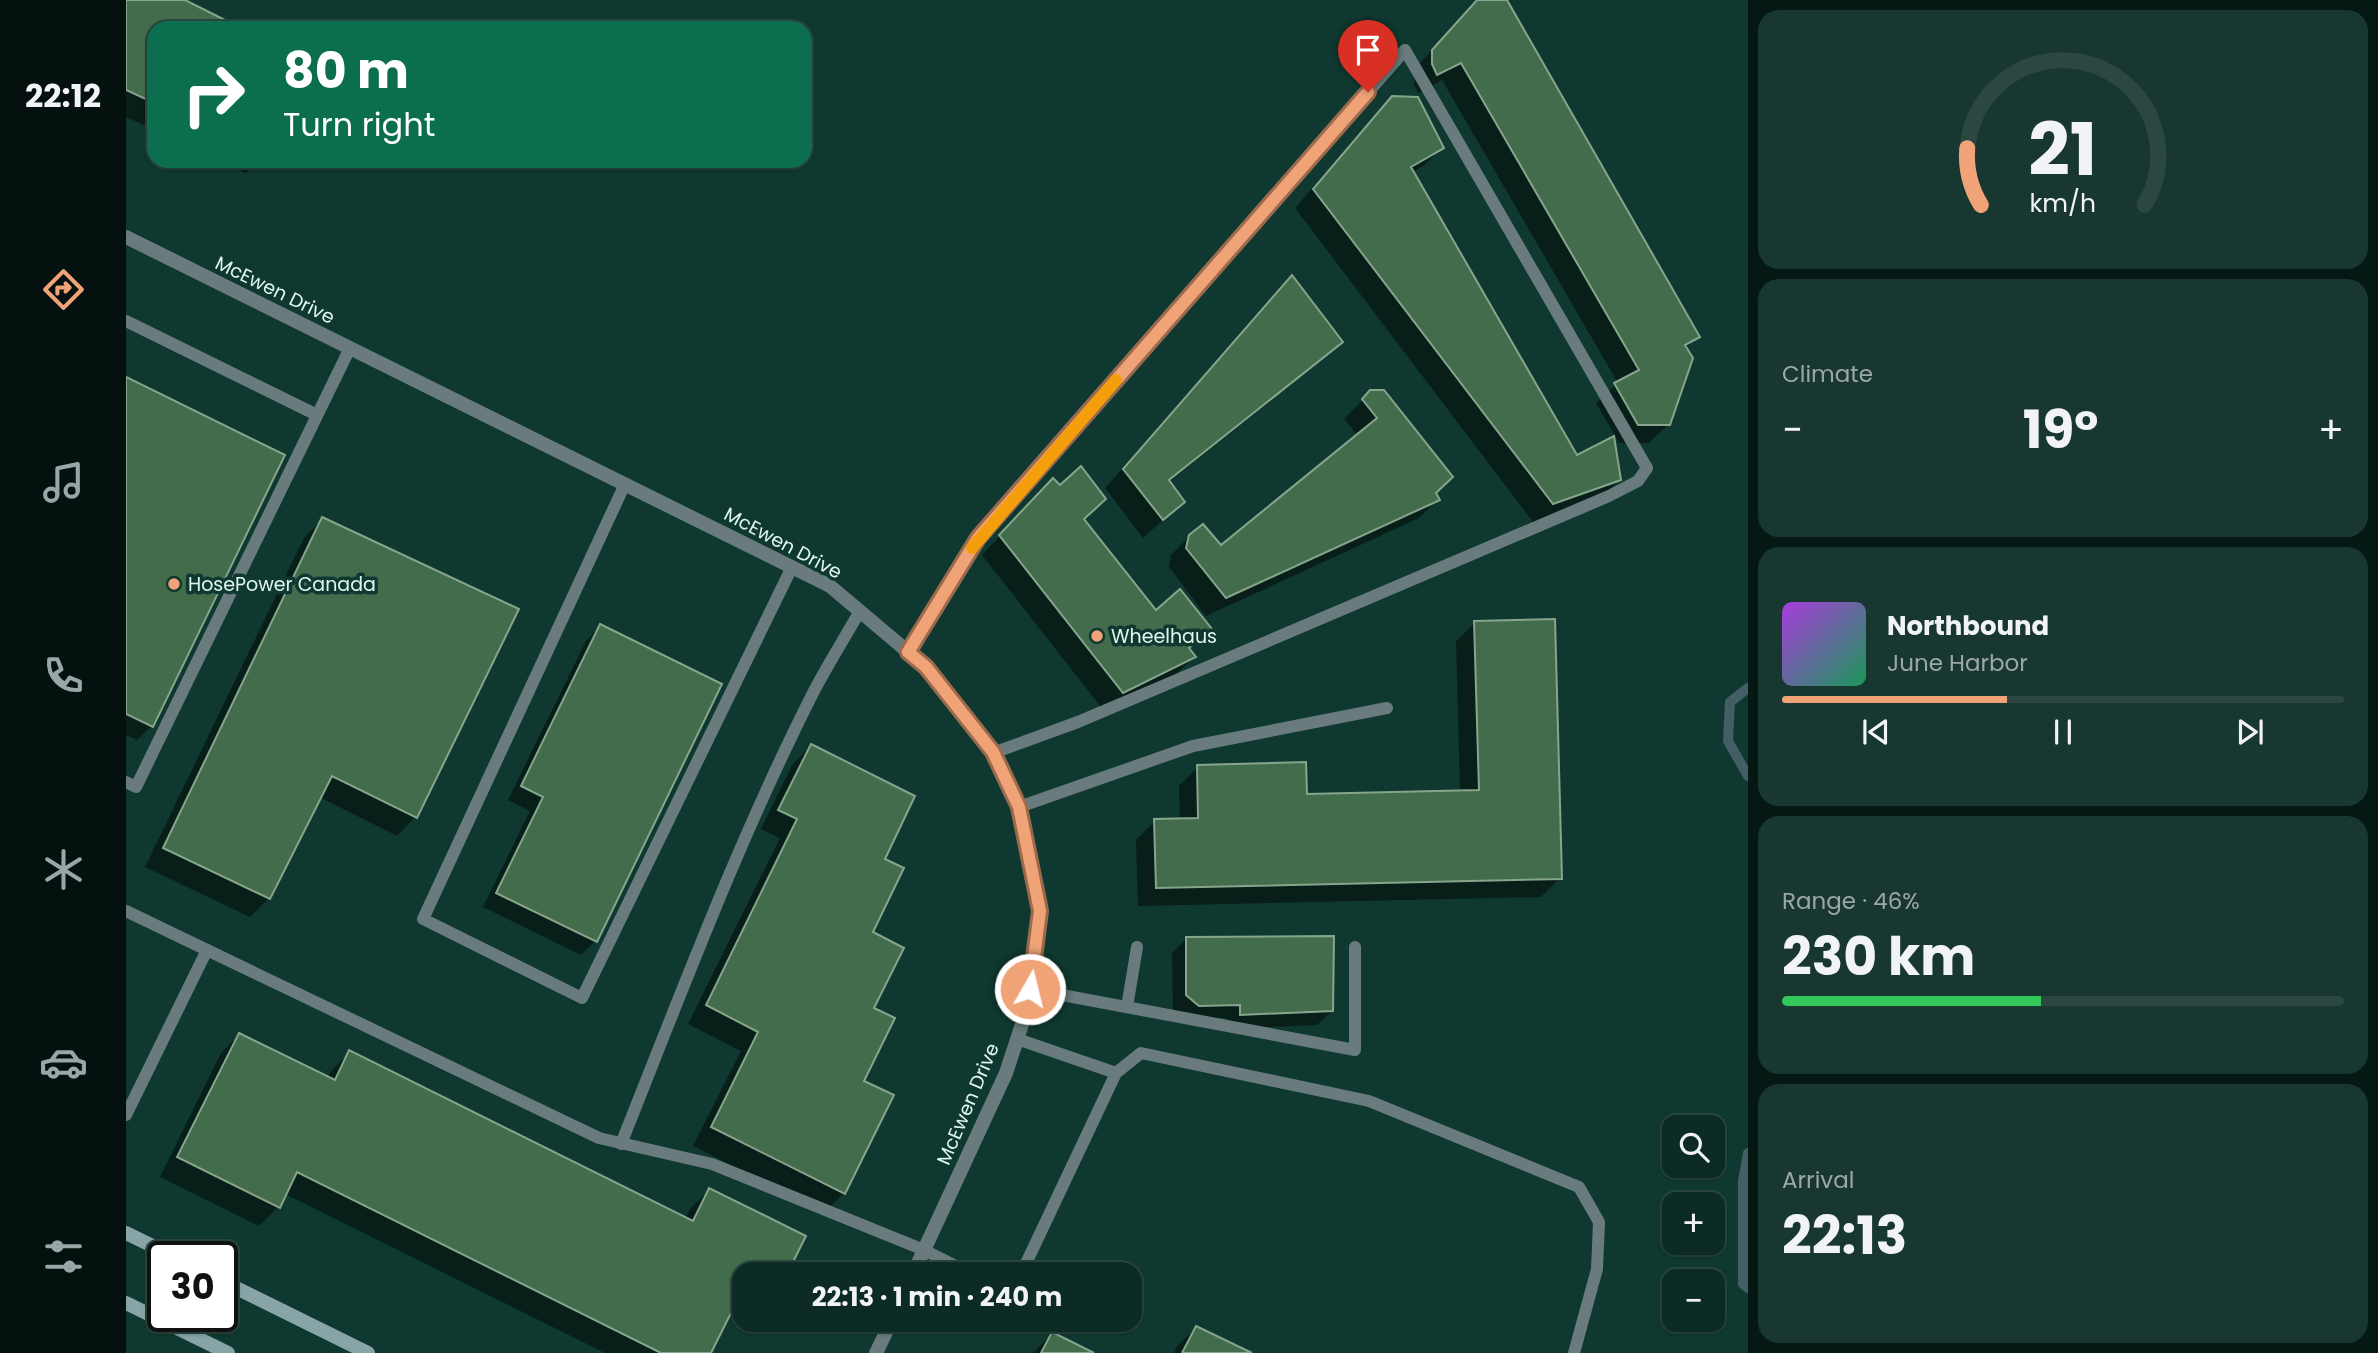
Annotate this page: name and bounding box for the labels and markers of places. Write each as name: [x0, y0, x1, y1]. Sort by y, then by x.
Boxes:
pin: [1338, 20, 1398, 92]
place label: HosePower Canada: [188, 571, 376, 598]
marker: HosePower Canada: [166, 576, 182, 592]
place label: Wheelhaus: [1111, 623, 1217, 650]
marker: Wheelhaus: [1089, 628, 1105, 644]

